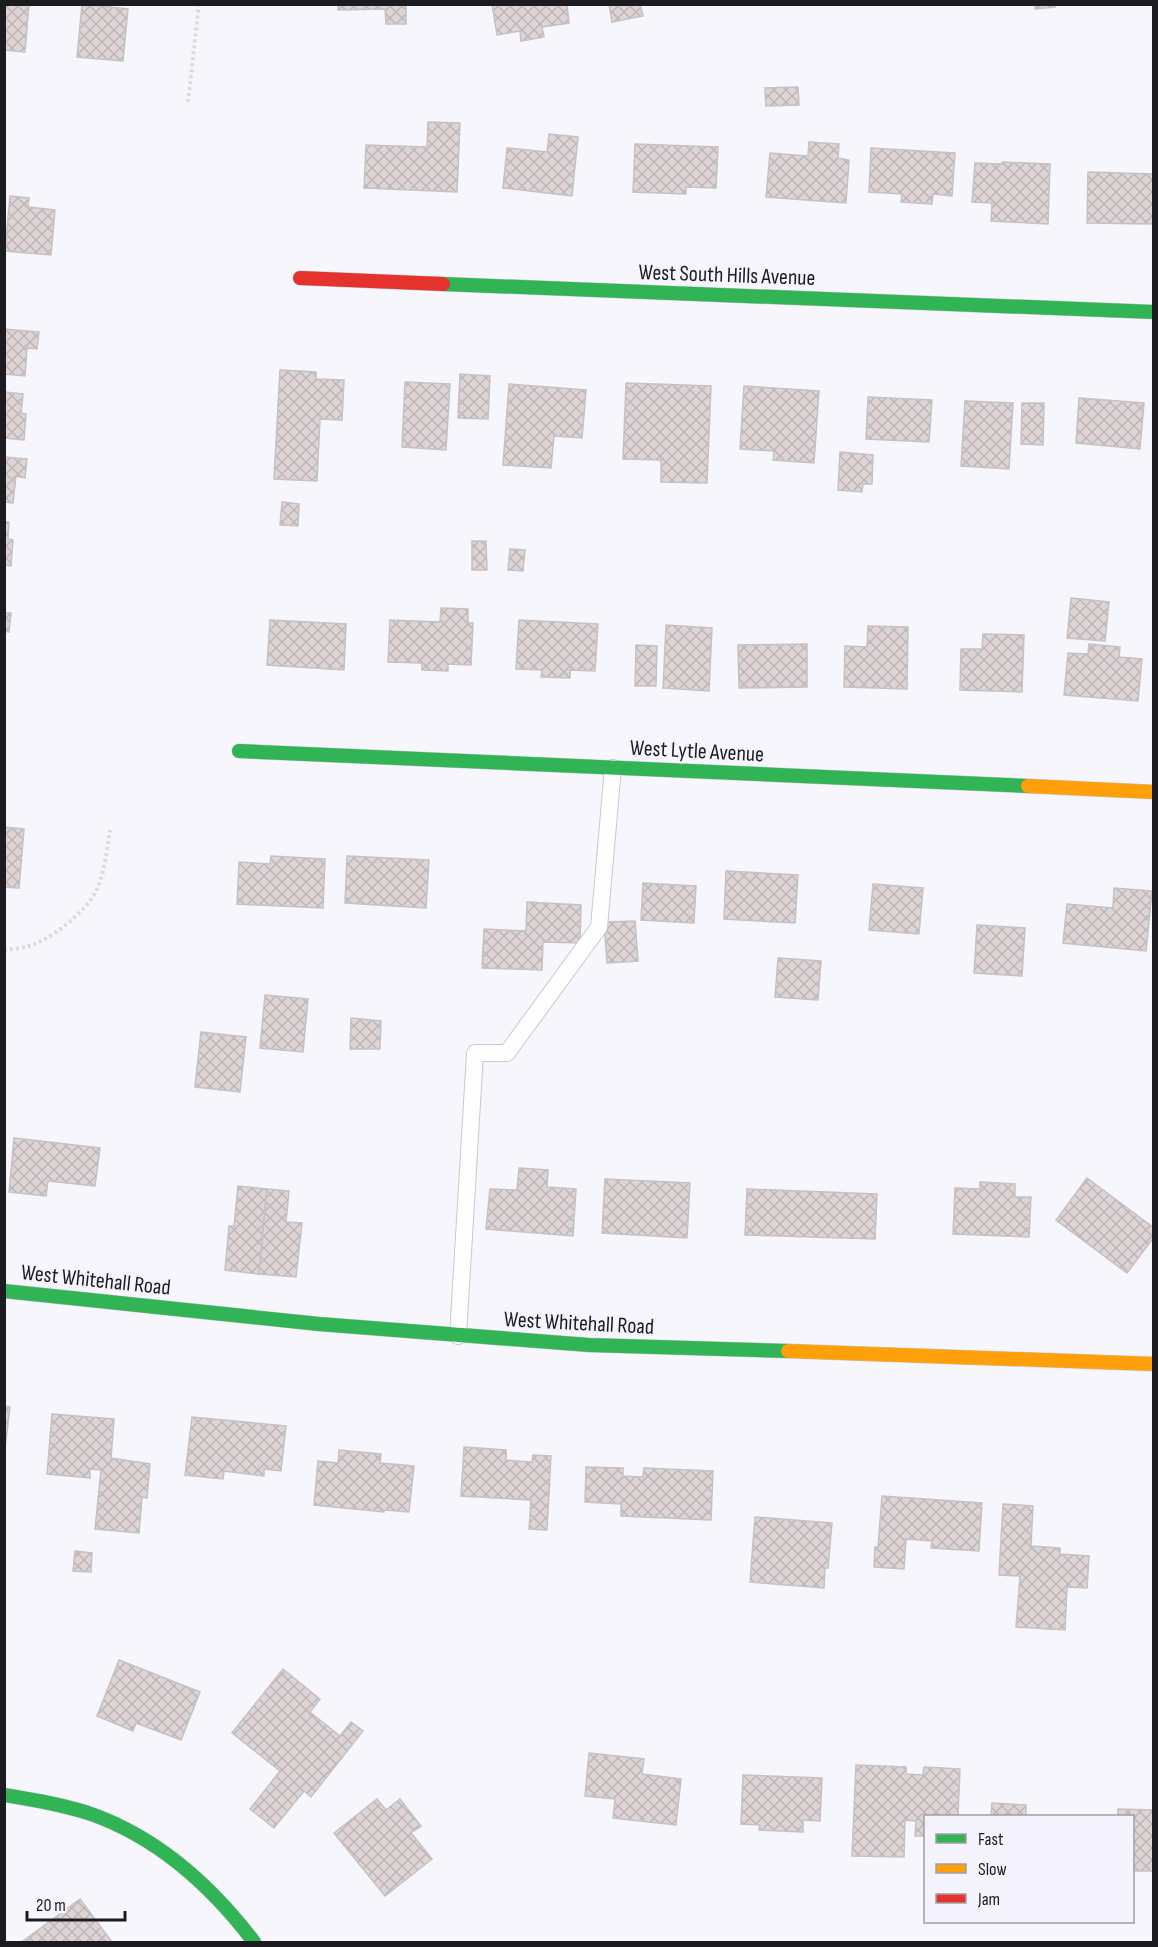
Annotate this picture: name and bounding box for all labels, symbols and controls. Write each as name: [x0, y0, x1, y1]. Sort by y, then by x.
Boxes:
street label: West South Hills Avenue: [638, 259, 816, 292]
street label: West Lytle Avenue: [629, 735, 765, 768]
street label: West Whitehall Road: [20, 1259, 172, 1302]
street label: West Whitehall Road: [503, 1306, 655, 1341]
legend: [924, 1815, 1134, 1923]
text: Fast: [978, 1829, 1004, 1850]
text: Slow: [978, 1859, 1007, 1880]
scale bar: [27, 1884, 124, 1922]
text: Jam: [977, 1889, 1000, 1910]
text: 20 m: [36, 1895, 66, 1916]

